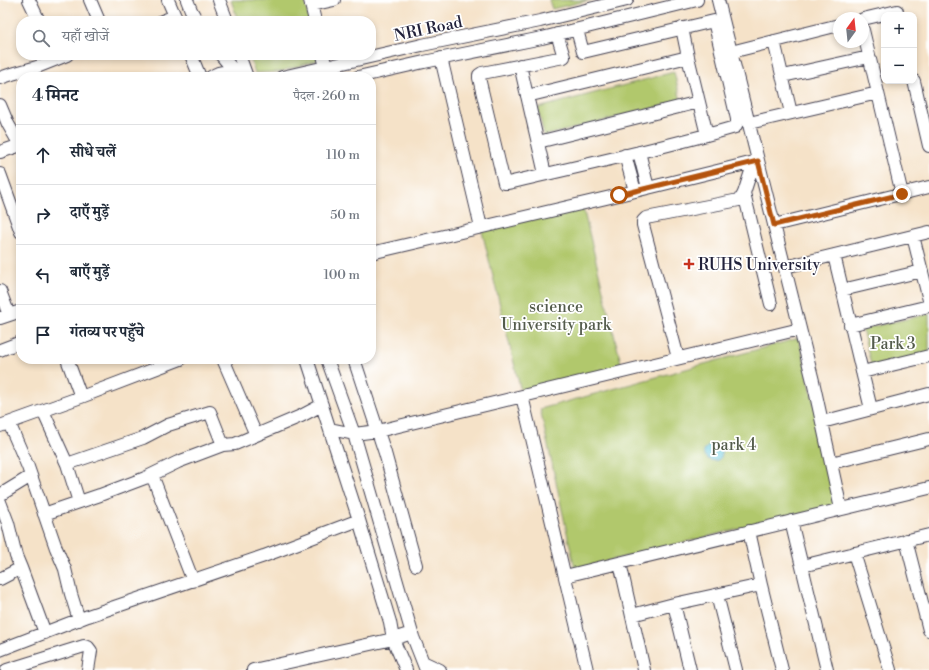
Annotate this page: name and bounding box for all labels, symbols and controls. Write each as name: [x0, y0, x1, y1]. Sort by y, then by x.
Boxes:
street label: NRI Road: [392, 12, 464, 46]
north arrow: [833, 12, 869, 48]
map controls: [881, 12, 917, 84]
button: +: [881, 12, 917, 48]
search box: [16, 16, 376, 60]
icon: search: [30, 27, 52, 49]
text: यहाँ खोजें: [62, 27, 109, 46]
button: −: [881, 48, 917, 84]
text: 4 मिनट: [32, 85, 78, 107]
text: पैदल · 260 m: [293, 88, 360, 104]
text: सीधे चलें: [70, 143, 116, 162]
icon: ahead: [32, 144, 54, 166]
text: 110 m: [326, 147, 360, 163]
route end: [893, 185, 911, 203]
route start: [610, 186, 628, 204]
text: दाएँ मुड़ें: [70, 203, 109, 222]
icon: right: [32, 204, 54, 226]
text: 50 m: [330, 207, 360, 223]
place label: RUHS University: [698, 255, 821, 275]
marker: RUHS University: [683, 258, 695, 270]
text: बाएँ मुड़ें: [70, 263, 110, 282]
icon: left: [32, 264, 54, 286]
text: 100 m: [324, 267, 360, 283]
park label: science University park: [501, 297, 613, 335]
text: गंतव्य पर पहुँचे: [70, 323, 144, 342]
icon: arrive: [32, 324, 54, 346]
park label: Park 3: [870, 334, 916, 354]
park label: park 4: [711, 435, 757, 455]

